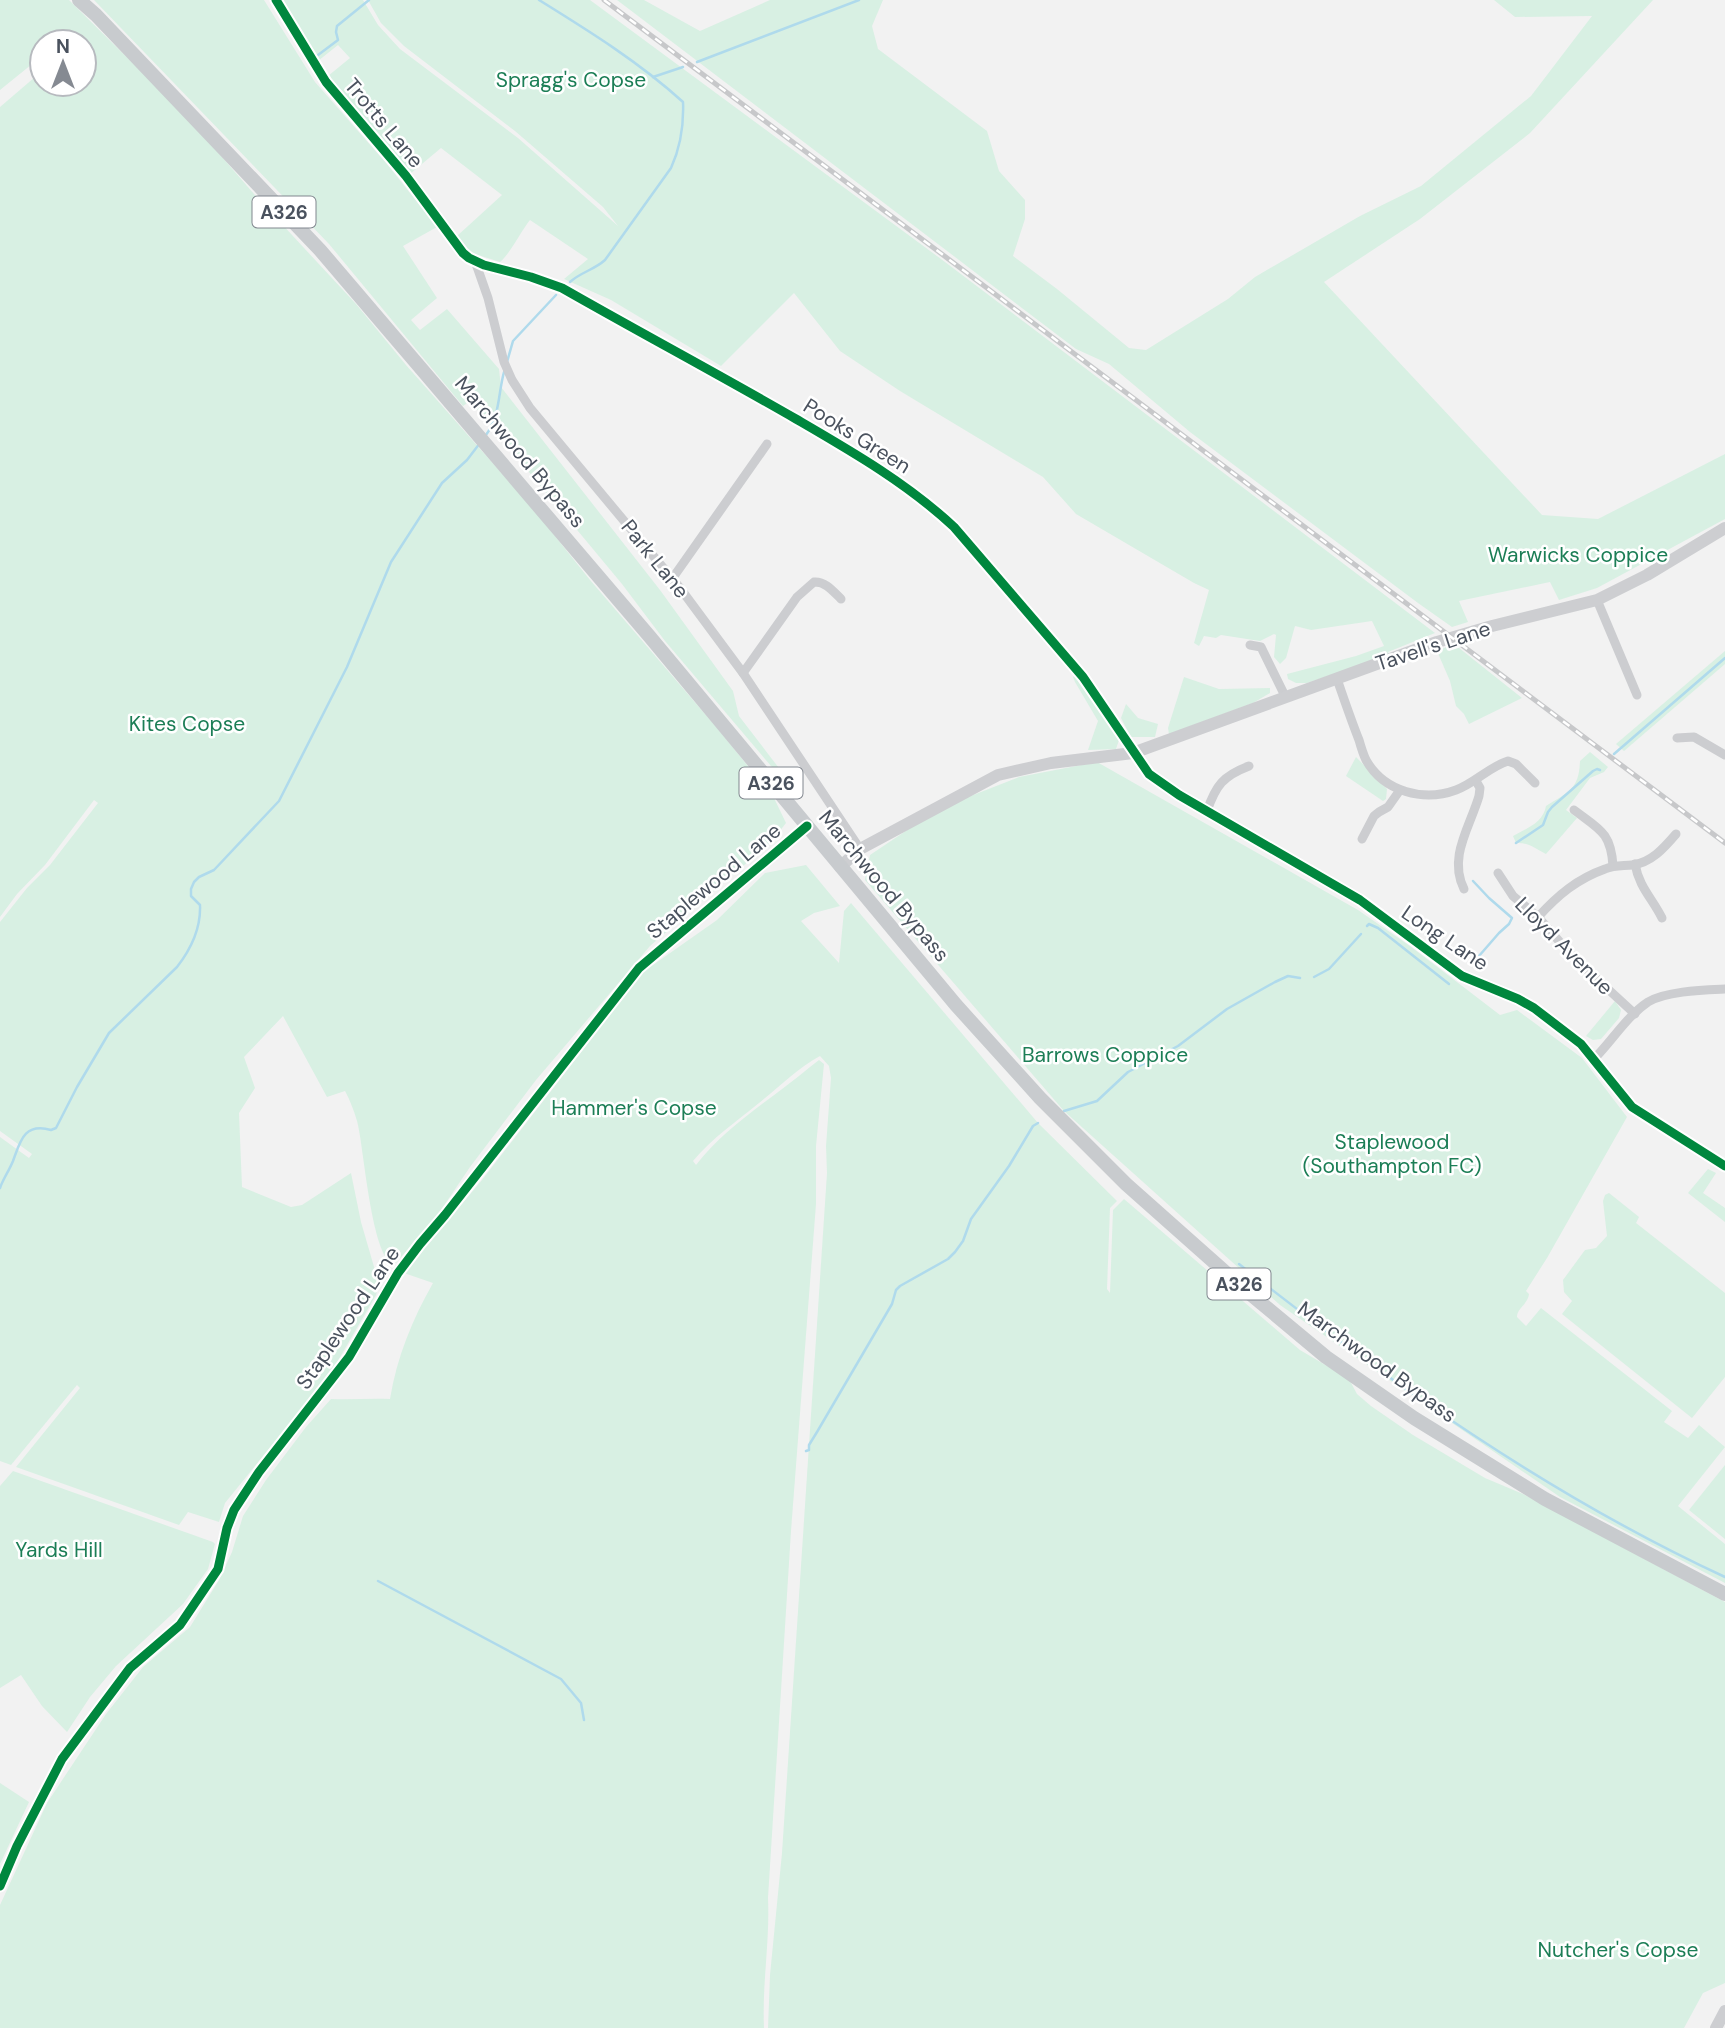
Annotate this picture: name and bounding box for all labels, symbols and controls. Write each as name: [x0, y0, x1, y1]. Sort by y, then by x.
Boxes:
north arrow: [28, 28, 98, 98]
text: N: [56, 34, 70, 59]
park label: Spragg's Copse: [496, 66, 646, 94]
street label: Trotts Lane: [338, 72, 430, 174]
road number: A326: [252, 196, 316, 228]
street label: Marchwood Bypass: [448, 370, 592, 534]
street label: Pooks Green: [798, 392, 916, 480]
street label: Park Lane: [615, 514, 695, 604]
park label: Warwicks Coppice: [1488, 541, 1668, 569]
street label: Tavell's Lane: [1372, 614, 1494, 678]
park label: Kites Copse: [129, 710, 245, 738]
road number: A326: [740, 768, 802, 798]
street label: Marchwood Bypass: [812, 804, 956, 968]
street label: Staplewood Lane: [641, 817, 787, 945]
street label: Lloyd Avenue: [1509, 891, 1619, 1001]
street label: Long Lane: [1396, 899, 1494, 977]
park label: Barrows Coppice: [1022, 1041, 1188, 1069]
park label: Hammer's Copse: [551, 1094, 717, 1122]
park label: Staplewood (Southampton FC): [1302, 1128, 1482, 1180]
street label: Staplewood Lane: [290, 1241, 406, 1395]
road number: A326: [1208, 1268, 1270, 1300]
street label: Marchwood Bypass: [1292, 1295, 1462, 1429]
park label: Yards Hill: [15, 1536, 103, 1564]
park label: Nutcher's Copse: [1538, 1936, 1699, 1964]

